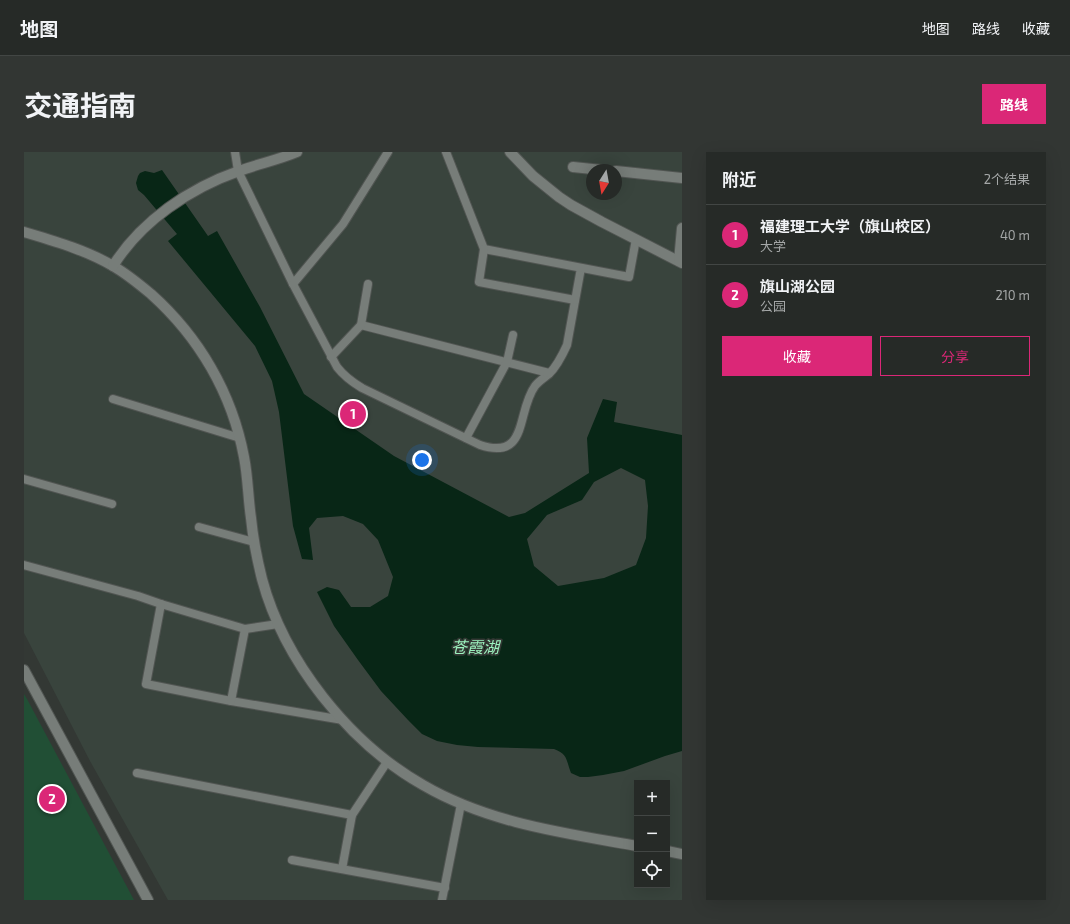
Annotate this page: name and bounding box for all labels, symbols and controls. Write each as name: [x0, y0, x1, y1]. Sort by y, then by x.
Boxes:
text: 地图: [20, 17, 58, 40]
text: 地图: [922, 20, 950, 37]
text: 路线: [972, 20, 1000, 37]
text: 收藏: [1022, 20, 1050, 37]
button: 路线: [982, 84, 1046, 124]
text: 交通指南: [24, 88, 136, 122]
north arrow: [586, 164, 622, 200]
text: 附近: [722, 169, 756, 189]
text: 2个结果: [984, 171, 1030, 187]
text: 福建理工大学（旗山校区）: [760, 217, 940, 235]
text: 1: [732, 227, 738, 243]
text: 40 m: [1000, 227, 1030, 243]
text: 大学: [760, 238, 786, 254]
text: 旗山湖公园: [760, 277, 835, 295]
text: 2: [731, 287, 739, 303]
text: 210 m: [995, 287, 1030, 303]
text: 公园: [760, 298, 786, 314]
button: 收藏: [722, 336, 872, 376]
button: 分享: [880, 336, 1030, 376]
pin: 1: [340, 399, 366, 429]
your location: [412, 450, 432, 470]
water label: 苍霞湖: [451, 637, 502, 656]
map controls: [634, 780, 670, 888]
button: +: [634, 780, 670, 816]
pin: 2: [39, 784, 65, 814]
button: −: [634, 816, 670, 852]
button: locate: [634, 852, 670, 888]

